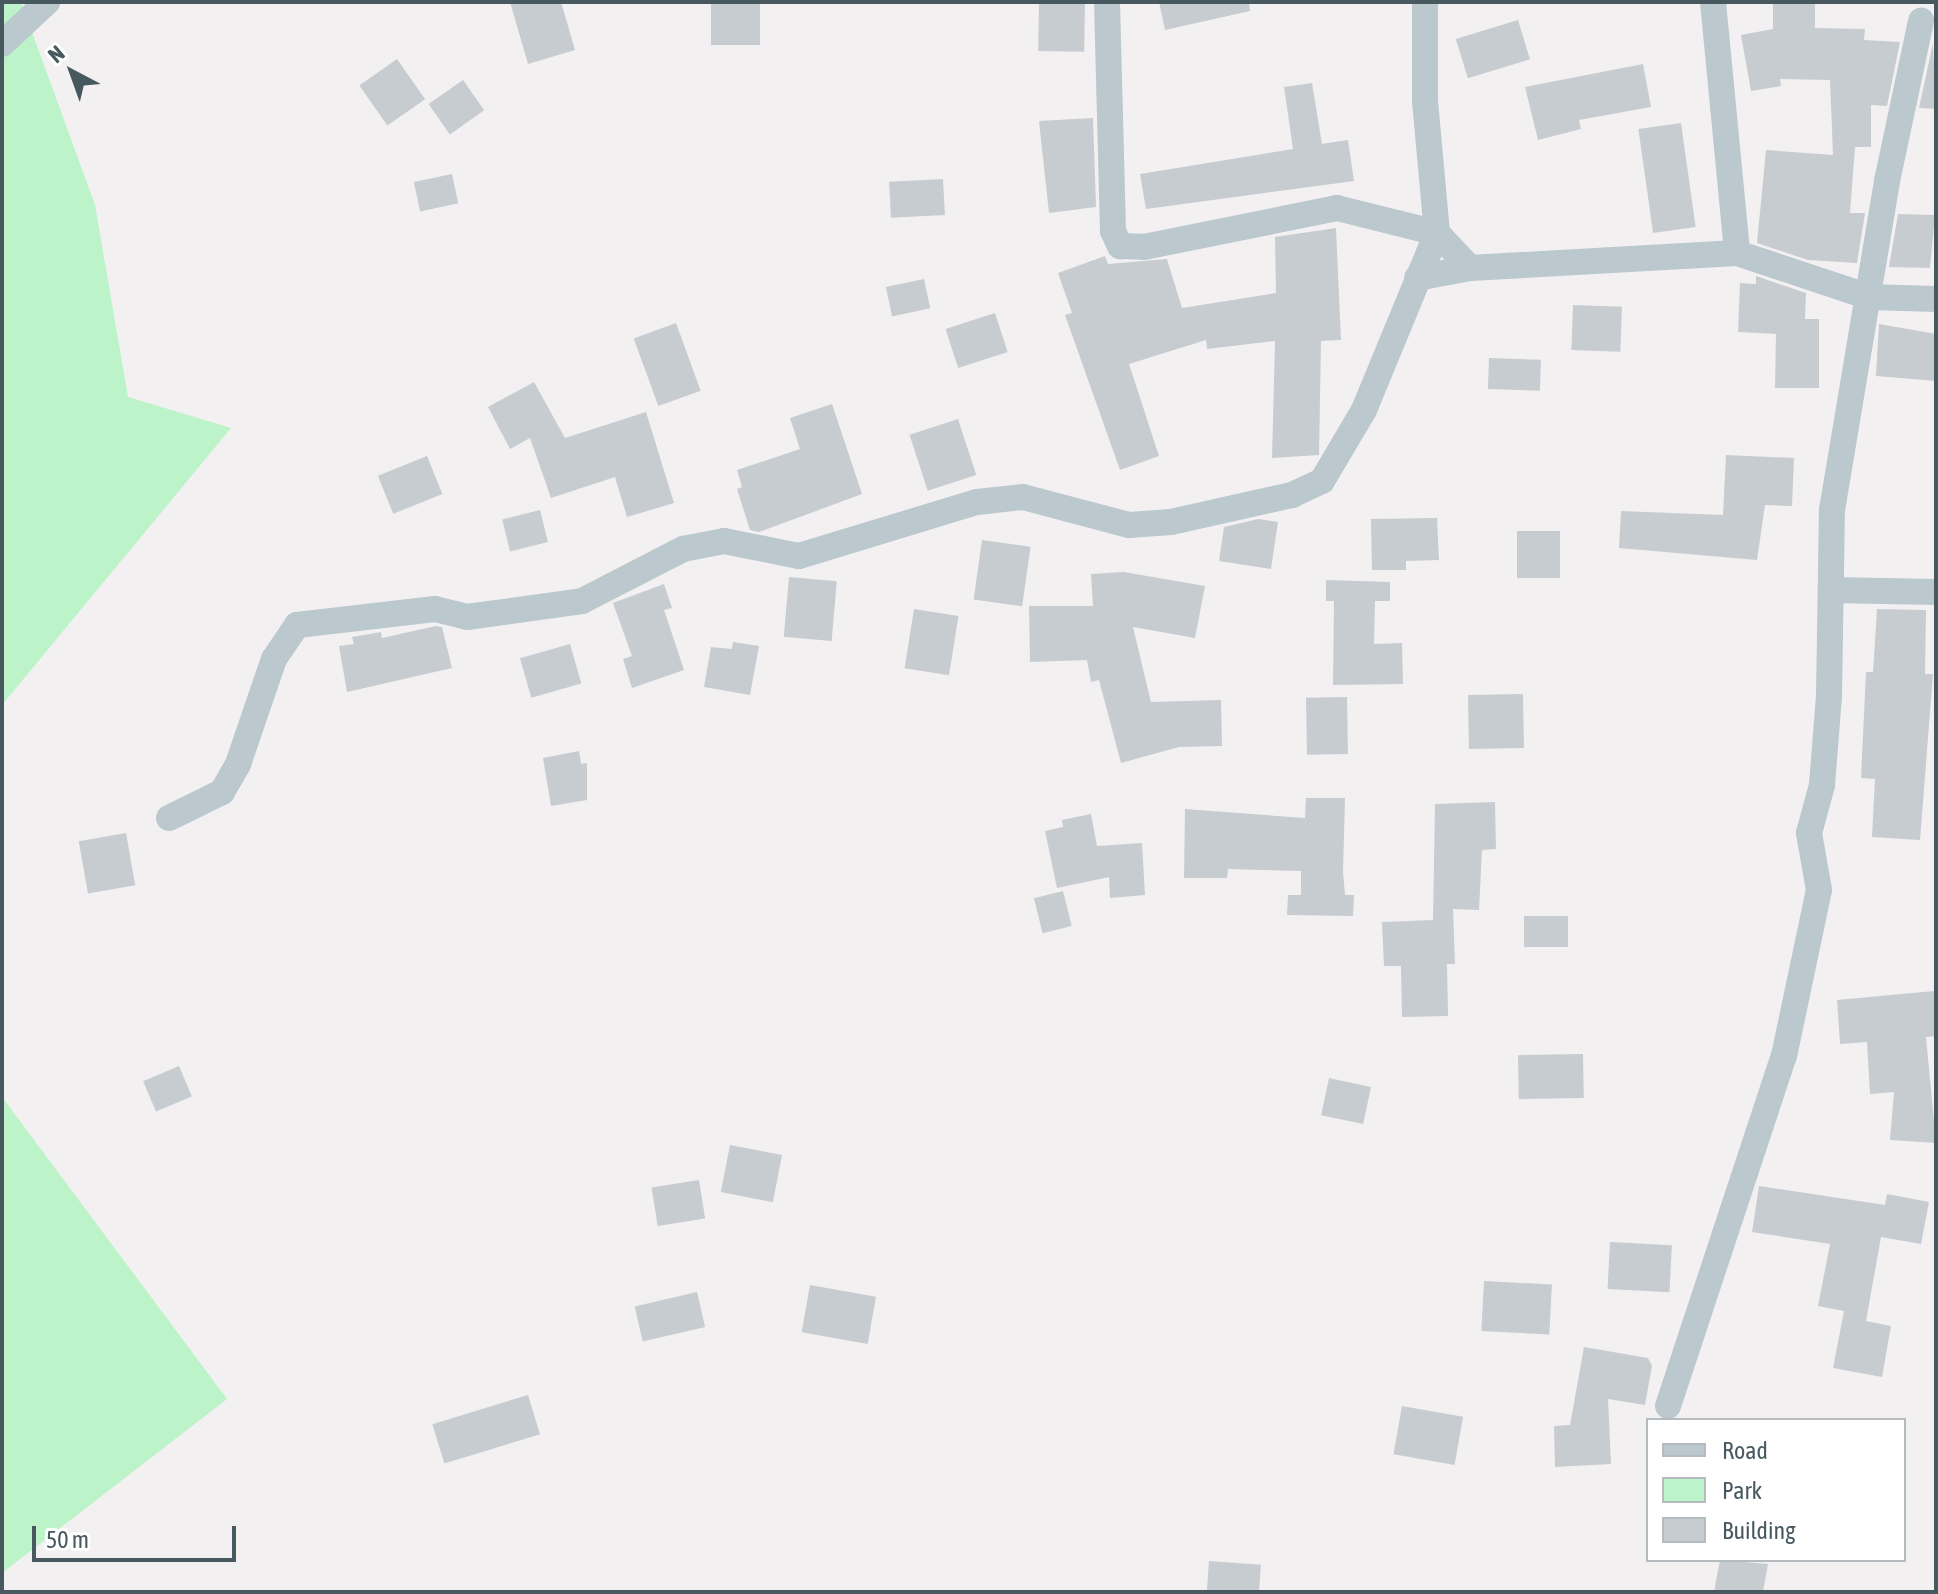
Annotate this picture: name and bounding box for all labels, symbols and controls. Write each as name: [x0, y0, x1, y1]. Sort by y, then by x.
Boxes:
north arrow: [32, 32, 112, 112]
text: N: [43, 40, 70, 68]
legend: [1646, 1418, 1906, 1562]
text: Road: [1722, 1437, 1768, 1464]
text: Park: [1722, 1477, 1762, 1504]
scale bar: [36, 1510, 240, 1560]
text: Building: [1722, 1517, 1795, 1544]
text: 50 m: [46, 1526, 89, 1553]

